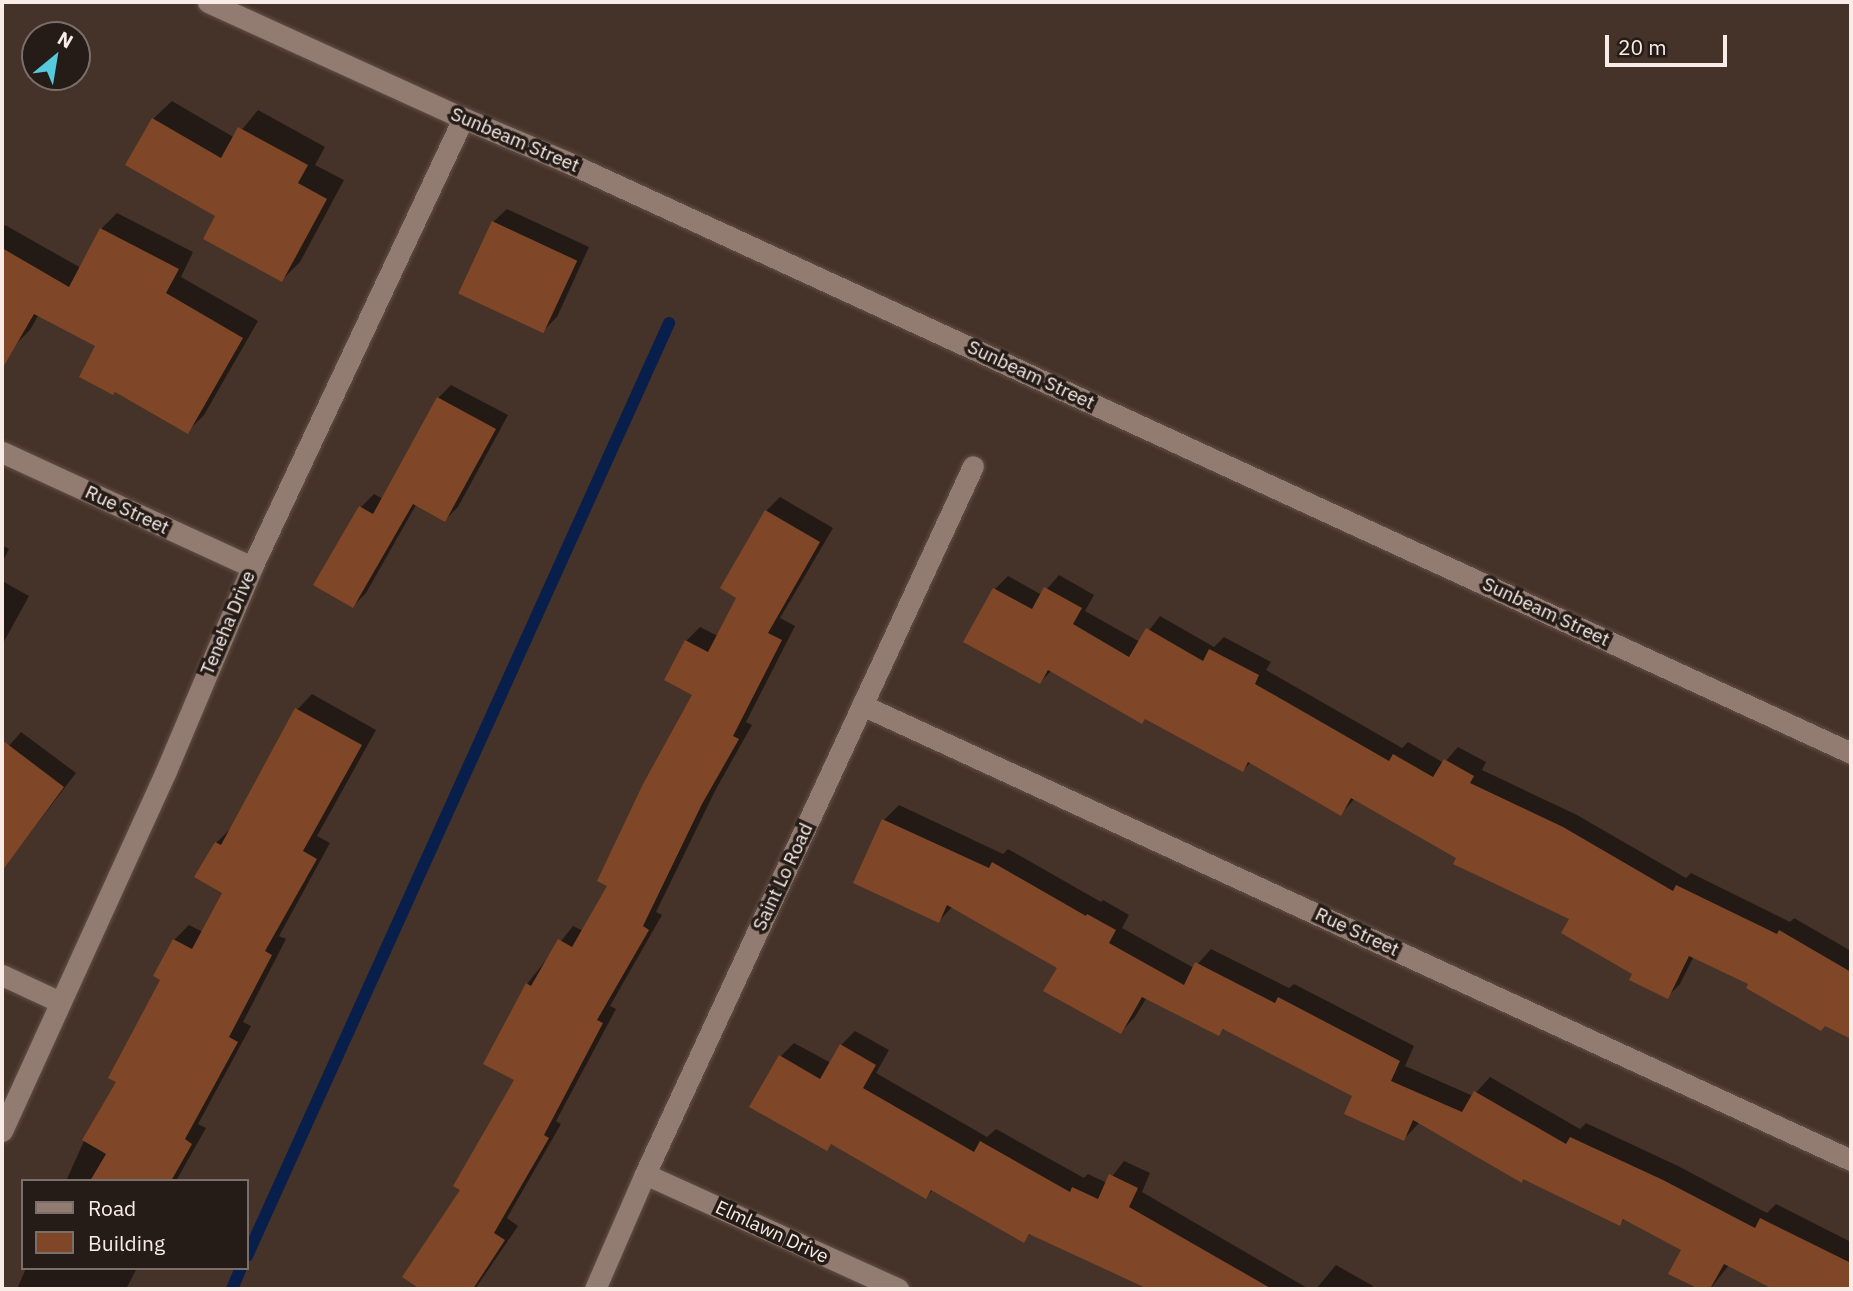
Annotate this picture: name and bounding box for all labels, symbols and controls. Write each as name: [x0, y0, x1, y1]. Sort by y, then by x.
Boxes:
north arrow: [21, 21, 91, 91]
scale bar: [1608, 21, 1730, 65]
text: N: [54, 26, 77, 53]
text: 20 m: [1618, 33, 1667, 61]
street label: Sunbeam Street: [447, 103, 583, 177]
street label: Sunbeam Street: [964, 336, 1098, 414]
street label: Rue Street: [81, 481, 173, 539]
street label: Teneha Drive: [196, 568, 260, 678]
street label: Sunbeam Street: [1479, 573, 1613, 651]
street label: Saint Lo Road: [748, 820, 818, 934]
street label: Rue Street: [1311, 903, 1403, 961]
legend: [21, 1179, 248, 1270]
text: Road: [88, 1194, 136, 1222]
street label: Elmlawn Drive: [712, 1196, 832, 1268]
text: Building: [88, 1229, 165, 1257]

